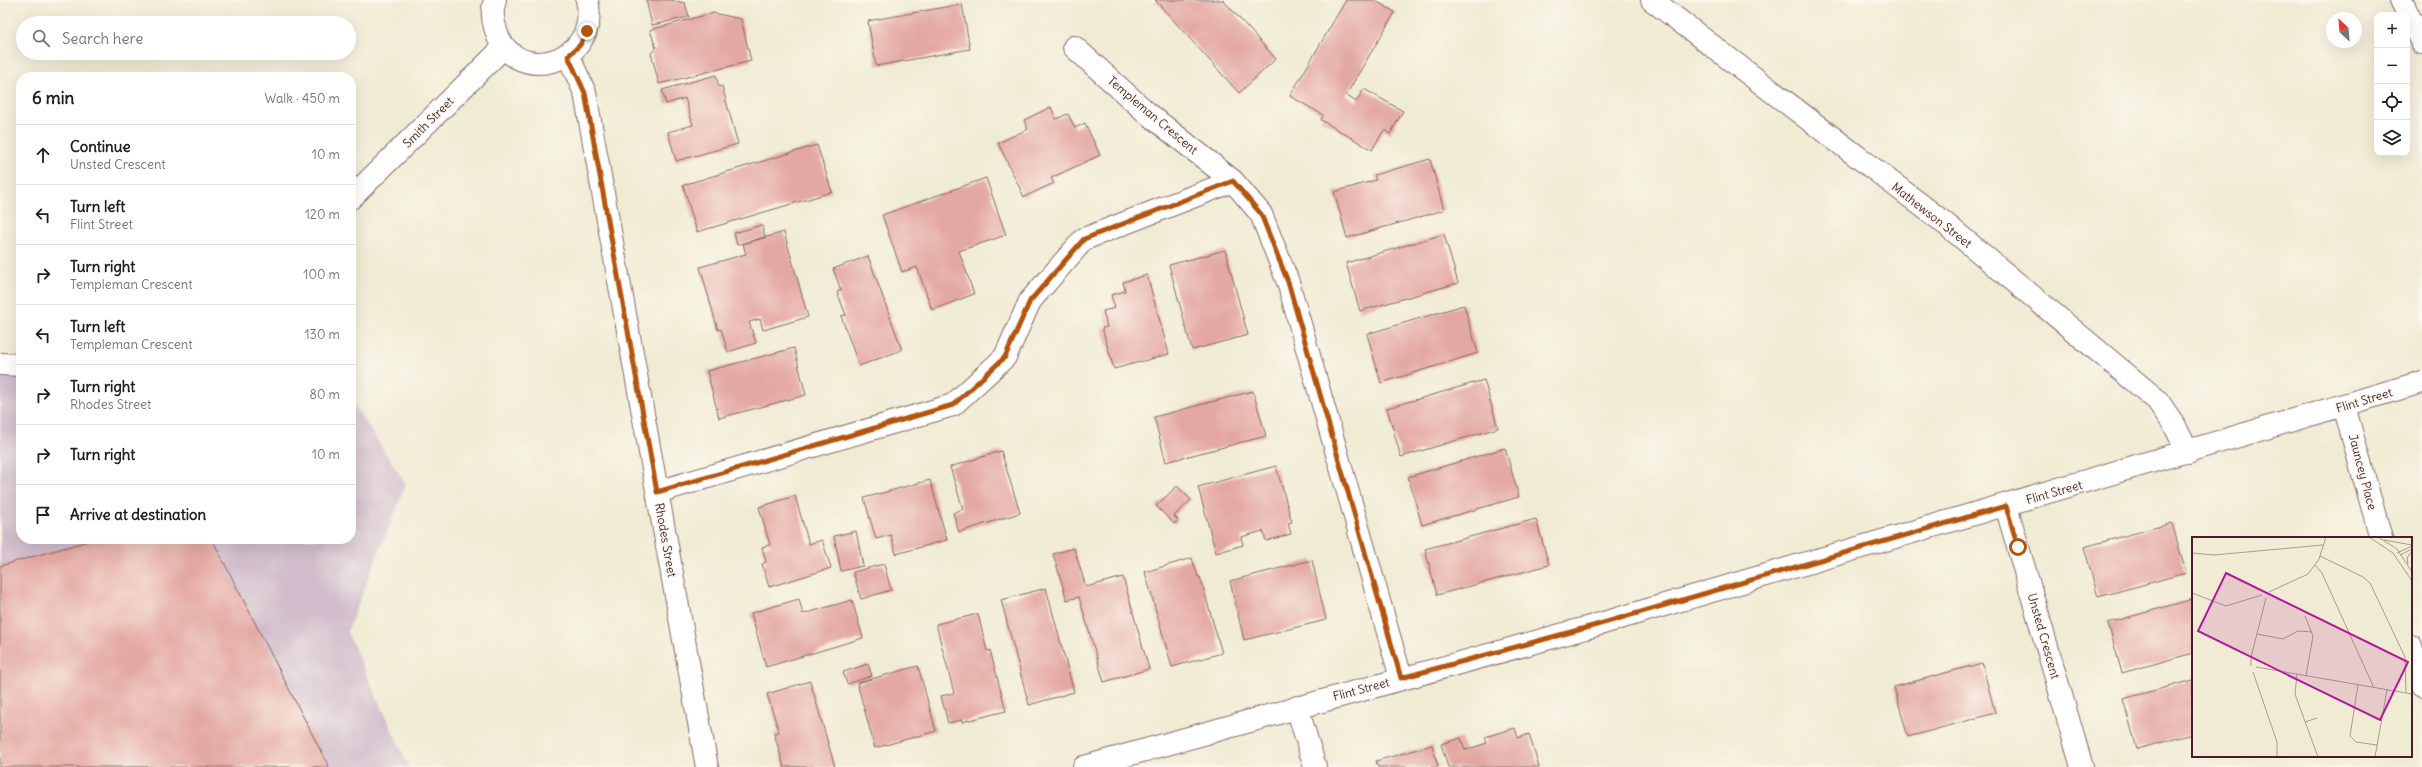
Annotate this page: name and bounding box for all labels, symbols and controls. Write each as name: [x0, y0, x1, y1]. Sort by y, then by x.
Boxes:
north arrow: [2326, 12, 2362, 48]
map controls: [2374, 12, 2410, 156]
button: +: [2374, 12, 2410, 48]
search box: [16, 16, 356, 60]
route end: [578, 22, 596, 40]
icon: search: [30, 27, 52, 49]
text: Search here: [62, 29, 143, 48]
button: −: [2374, 48, 2410, 84]
street label: Templeman Crescent: [1105, 73, 1201, 157]
button: locate: [2374, 84, 2410, 120]
text: 6 min: [32, 87, 74, 109]
text: Walk · 450 m: [265, 90, 340, 107]
street label: Smith Street: [399, 93, 457, 151]
button: layers: [2374, 120, 2410, 156]
text: Continue: [70, 137, 131, 156]
icon: ahead: [32, 144, 54, 166]
text: 10 m: [312, 146, 340, 163]
text: Unsted Crescent: [70, 156, 166, 173]
street label: Mathewson Street: [1889, 179, 1975, 251]
text: Turn left: [70, 197, 125, 216]
icon: left: [32, 204, 54, 226]
text: 120 m: [305, 206, 340, 223]
text: Flint Street: [70, 216, 133, 233]
text: Turn right: [70, 257, 135, 276]
icon: right: [32, 264, 54, 286]
text: 100 m: [303, 266, 340, 283]
text: Templeman Crescent: [70, 276, 193, 293]
text: Turn left: [70, 317, 125, 336]
icon: left: [32, 324, 54, 346]
text: 130 m: [304, 326, 340, 343]
text: Templeman Crescent: [70, 336, 193, 353]
text: Turn right: [70, 377, 135, 396]
icon: right: [32, 384, 54, 406]
street label: Flint Street: [2334, 384, 2394, 416]
text: 80 m: [309, 386, 340, 403]
text: Rhodes Street: [70, 396, 151, 413]
street label: Jauncey Place: [2346, 432, 2380, 512]
icon: right: [32, 444, 54, 466]
text: Turn right: [70, 445, 135, 464]
text: 10 m: [312, 446, 340, 463]
street label: Flint Street: [2024, 477, 2084, 507]
street label: Rhodes Street: [652, 502, 680, 578]
icon: arrive: [32, 504, 54, 526]
text: Arrive at destination: [70, 505, 206, 524]
inset map: [2192, 537, 2412, 757]
route start: [2009, 538, 2027, 556]
street label: Unsted Crescent: [2025, 591, 2063, 681]
street label: Flint Street: [1331, 674, 1391, 704]

